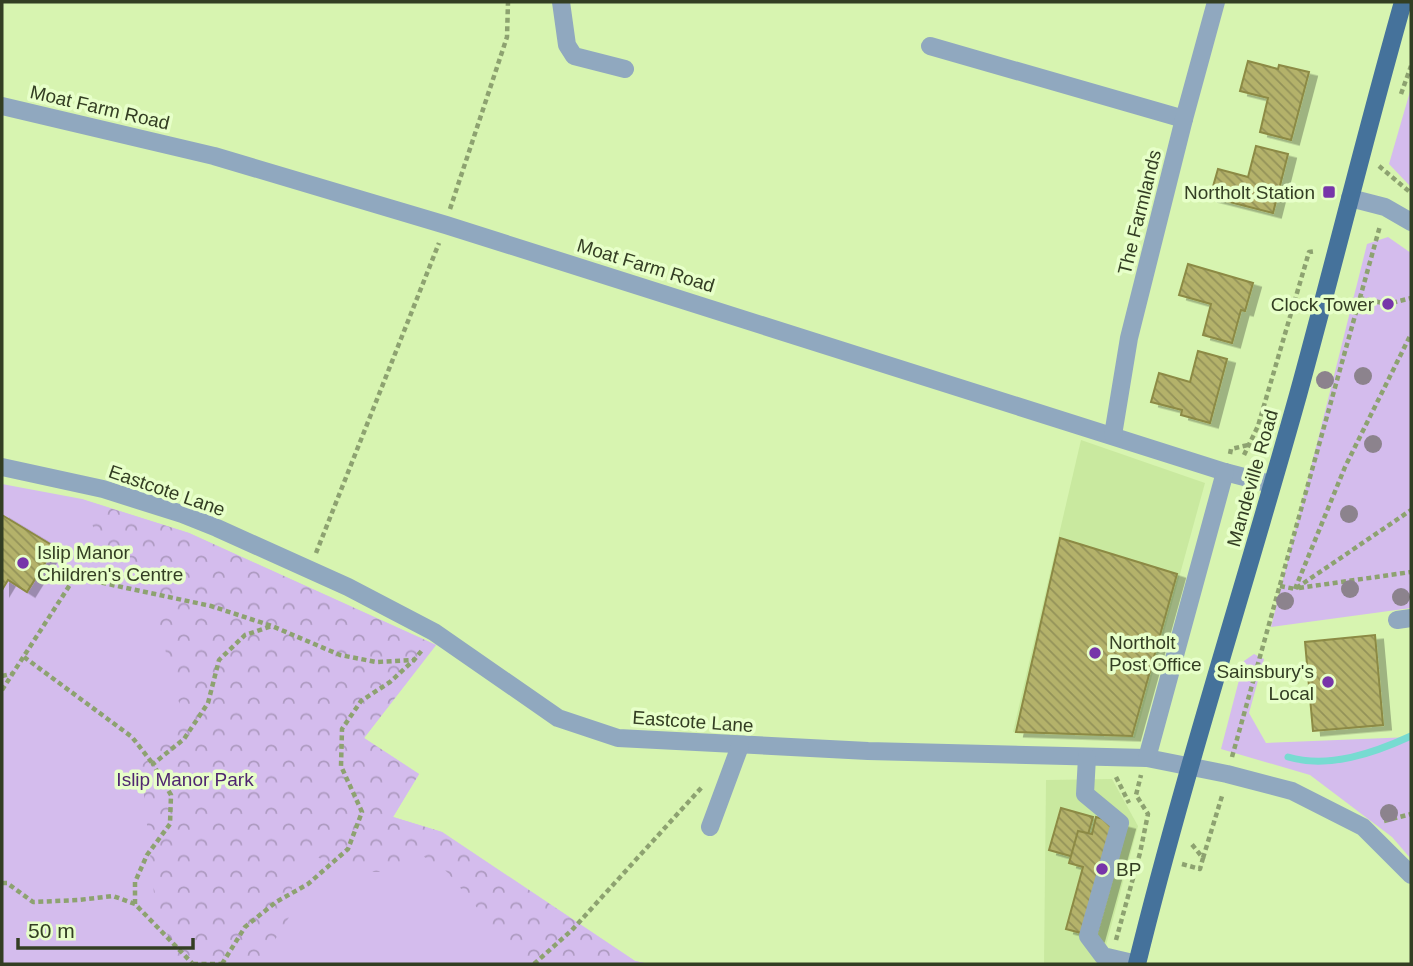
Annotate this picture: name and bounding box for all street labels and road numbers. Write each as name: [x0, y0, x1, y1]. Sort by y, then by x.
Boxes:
street label: Moat Farm Road: [28, 81, 172, 134]
street label: The Farmlands: [1114, 148, 1165, 277]
street label: Moat Farm Road: [575, 235, 717, 296]
street label: Mandeville Road: [1223, 407, 1282, 549]
street label: Eastcote Lane: [106, 461, 228, 520]
street label: Eastcote Lane: [632, 707, 754, 736]

